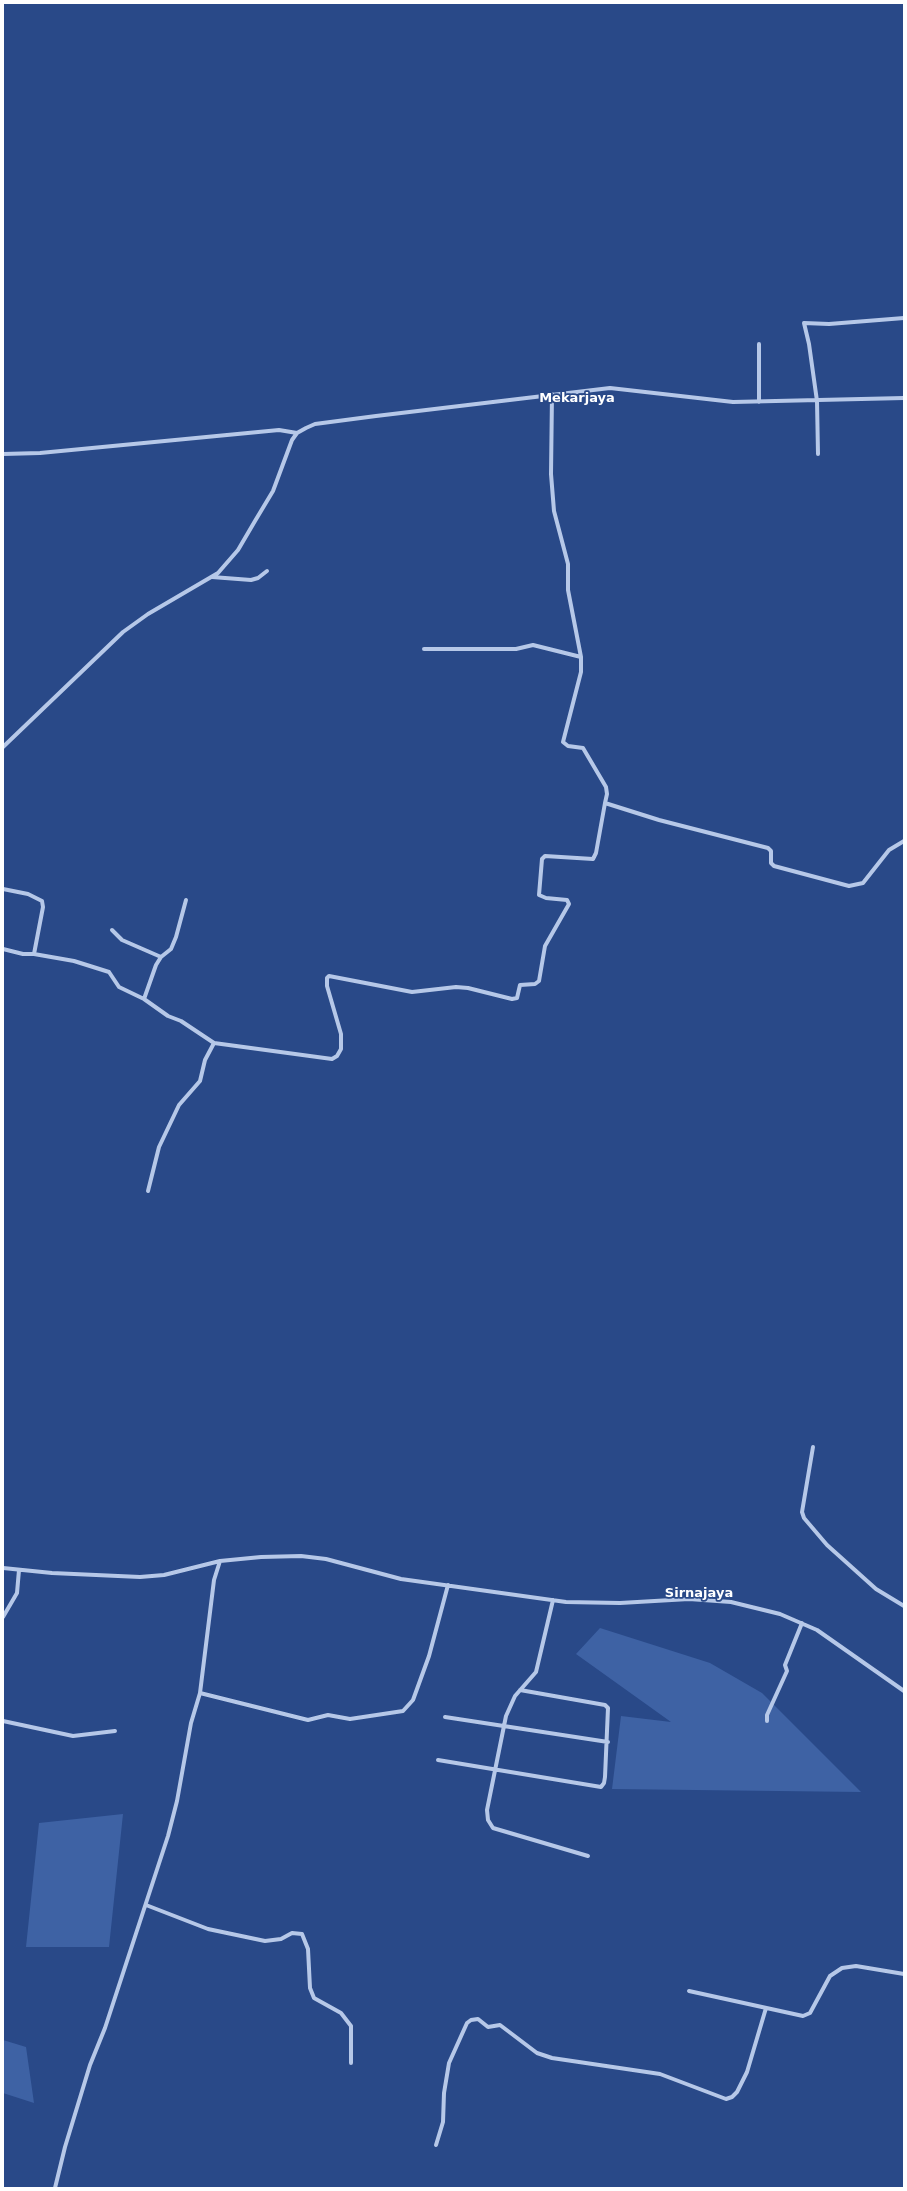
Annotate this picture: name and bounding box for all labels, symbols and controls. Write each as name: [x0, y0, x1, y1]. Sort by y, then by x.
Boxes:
district label: Mekarjaya: [539, 391, 615, 407]
district label: Sirnajaya: [665, 1586, 733, 1602]

